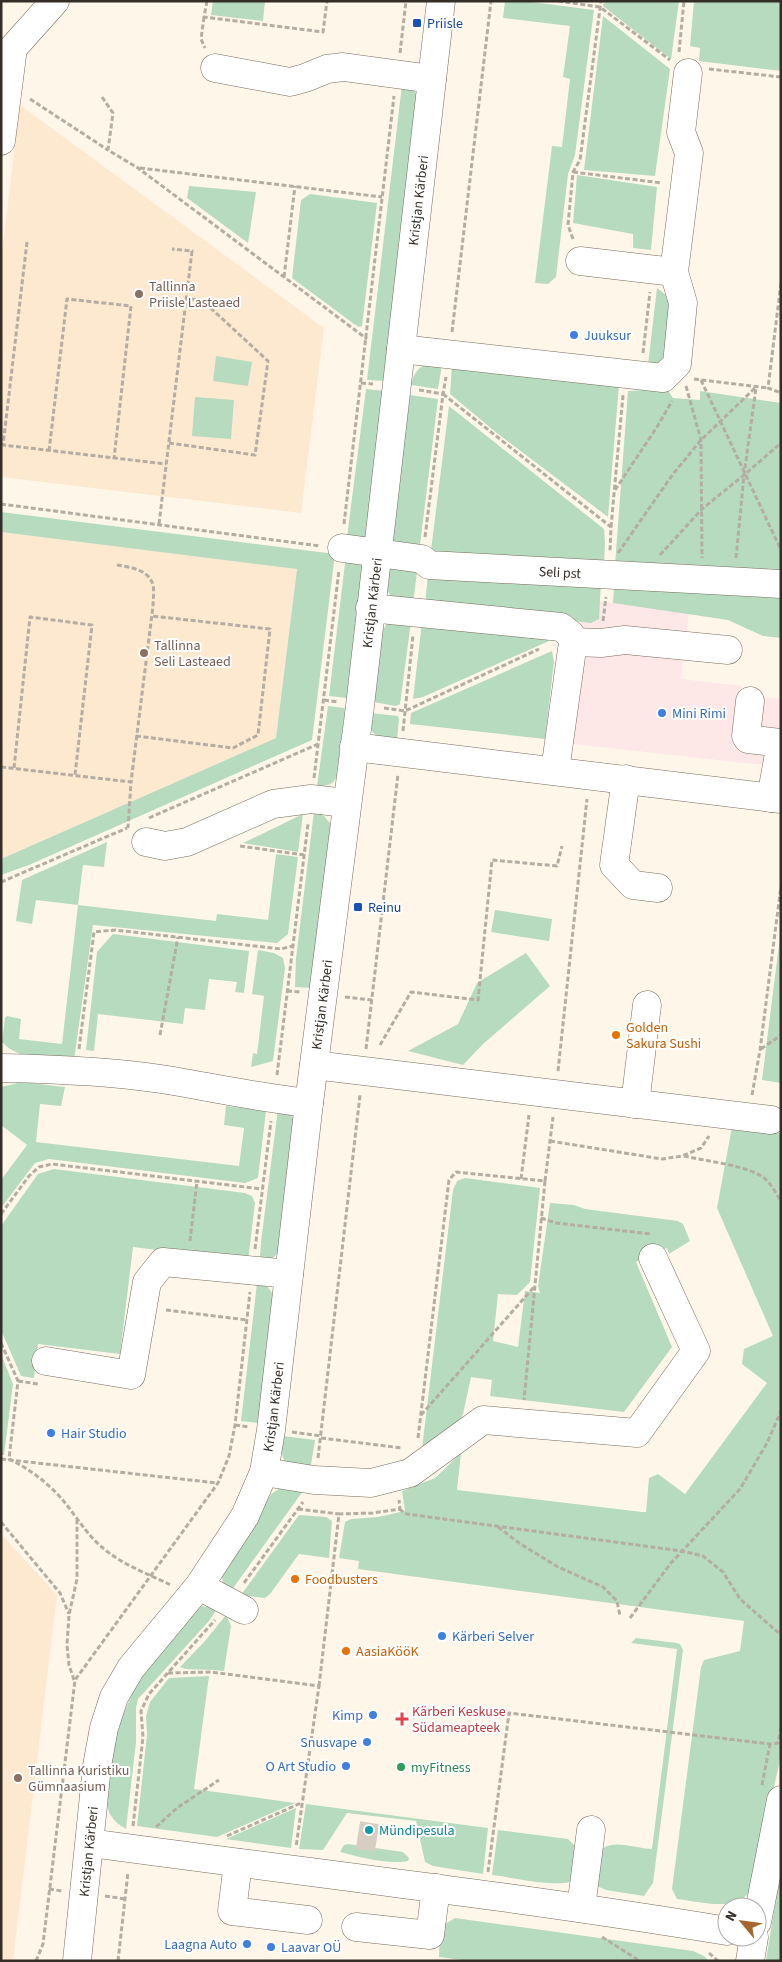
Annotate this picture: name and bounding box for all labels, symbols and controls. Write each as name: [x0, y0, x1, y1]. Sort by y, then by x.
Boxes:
place label: Priisle: [427, 14, 463, 34]
marker: Priisle: [411, 17, 423, 29]
street label: Kristjan Kärberi: [404, 154, 434, 247]
place label: Tallinna Priisle Lasteaed: [149, 277, 240, 313]
marker: Tallinna Priisle Lasteaed: [133, 288, 145, 300]
place label: Juuksur: [584, 326, 631, 346]
marker: Juuksur: [568, 329, 580, 341]
street label: Kristjan Kärberi: [358, 557, 388, 649]
street label: Seli pst: [538, 562, 582, 584]
place label: Tallinna Seli Lasteaed: [154, 636, 231, 672]
marker: Tallinna Seli Lasteaed: [138, 647, 150, 659]
place label: Mini Rimi: [672, 704, 726, 724]
marker: Mini Rimi: [656, 707, 668, 719]
place label: Reinu: [368, 898, 402, 918]
marker: Reinu: [352, 901, 364, 913]
street label: Kristjan Kärberi: [307, 958, 338, 1051]
place label: Golden Sakura Sushi: [626, 1018, 701, 1054]
marker: Golden Sakura Sushi: [610, 1029, 622, 1041]
street label: Kristjan Kärberi: [258, 1361, 290, 1454]
place label: Hair Studio: [61, 1424, 127, 1444]
marker: Hair Studio: [45, 1427, 57, 1439]
place label: Foodbusters: [305, 1570, 378, 1590]
marker: Foodbusters: [289, 1573, 301, 1585]
place label: Kärberi Selver: [452, 1627, 534, 1647]
marker: Kärberi Selver: [436, 1630, 448, 1642]
place label: AasiaKööK: [356, 1642, 420, 1662]
marker: AasiaKööK: [340, 1645, 352, 1657]
place label: Kärberi Keskuse Südameapteek: [412, 1702, 506, 1738]
place label: Kimp: [332, 1706, 363, 1726]
marker: Kimp: [367, 1709, 379, 1721]
marker: Kärberi Keskuse Südameapteek: [396, 1713, 408, 1725]
place label: Snusvape: [300, 1733, 357, 1753]
marker: Snusvape: [361, 1736, 373, 1748]
place label: O Art Studio: [266, 1757, 336, 1777]
place label: myFitness: [411, 1758, 471, 1778]
marker: O Art Studio: [340, 1760, 352, 1772]
place label: Tallinna Kuristiku Gümnaasium: [28, 1761, 129, 1797]
marker: myFitness: [395, 1761, 407, 1773]
marker: Tallinna Kuristiku Gümnaasium: [12, 1772, 24, 1784]
street label: Kristjan Kärberi: [75, 1805, 104, 1898]
place label: Mündipesula: [379, 1821, 455, 1841]
marker: Mündipesula: [363, 1824, 375, 1836]
north arrow: [717, 1897, 767, 1947]
text: N: [721, 1907, 743, 1925]
place label: Laagna Auto: [164, 1935, 237, 1955]
marker: Laagna Auto: [241, 1938, 253, 1950]
place label: Laavar OÜ: [281, 1938, 341, 1958]
marker: Laavar OÜ: [265, 1941, 277, 1953]

